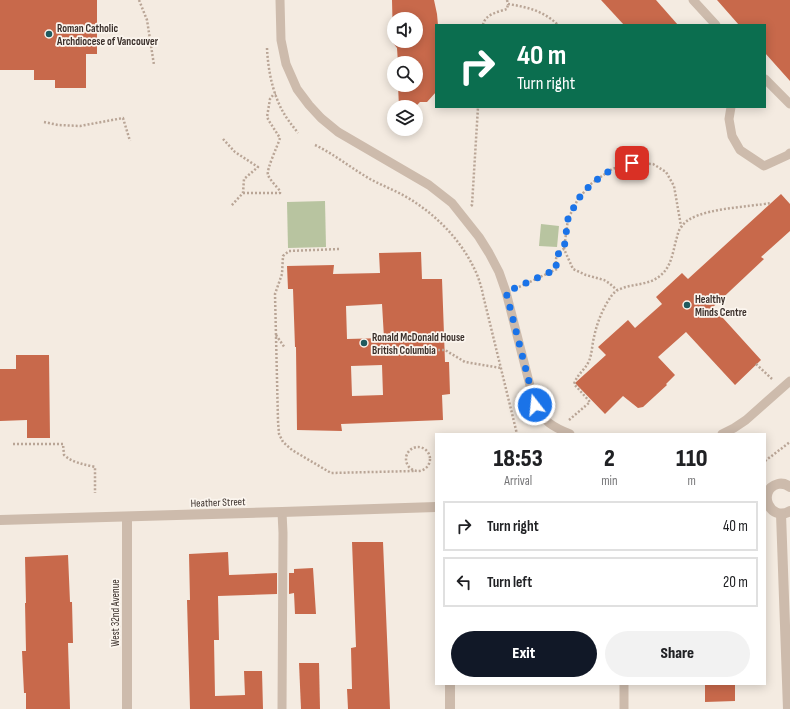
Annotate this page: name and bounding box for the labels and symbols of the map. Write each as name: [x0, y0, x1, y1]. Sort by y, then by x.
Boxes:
place label: Roman Catholic Archdiocese of Vancouver: [56, 22, 159, 48]
marker: Roman Catholic Archdiocese of Vancouver: [44, 29, 54, 39]
pin: [615, 146, 649, 180]
place label: Healthy Minds Centre: [695, 293, 747, 319]
marker: Healthy Minds Centre: [682, 300, 692, 310]
place label: Ronald McDonald House British Columbia: [372, 331, 465, 357]
marker: Ronald McDonald House British Columbia: [359, 338, 369, 348]
position arrow: [514, 384, 556, 426]
street label: Heather Street: [190, 495, 246, 510]
street label: West 32nd Avenue: [109, 579, 122, 647]

